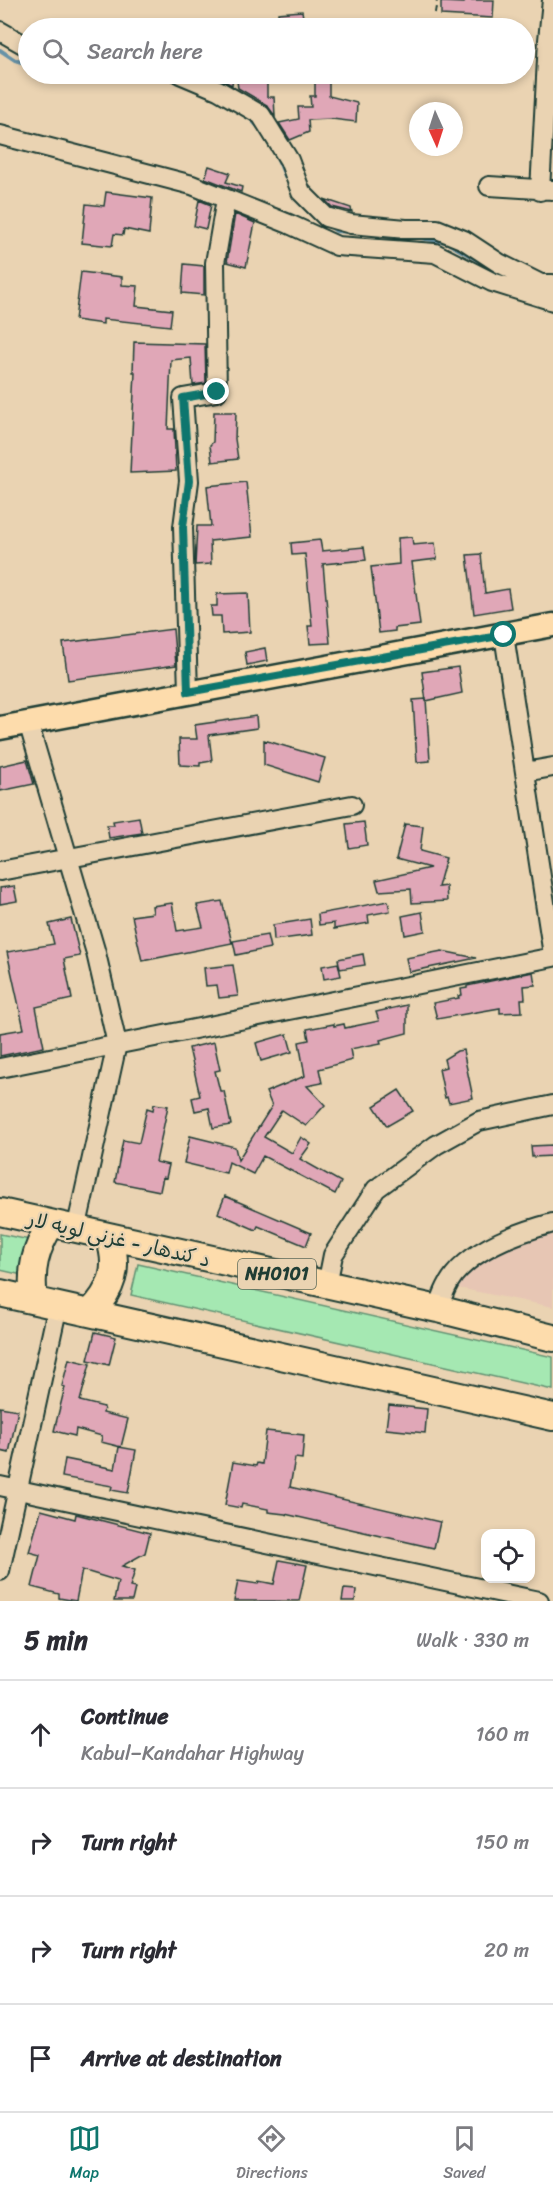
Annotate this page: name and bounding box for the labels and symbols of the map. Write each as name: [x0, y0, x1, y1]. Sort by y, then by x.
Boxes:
north arrow: [409, 102, 463, 156]
route end: [203, 378, 229, 404]
route start: [490, 621, 516, 647]
street label: د کندهار - غزني لويه لار: [22, 1201, 214, 1278]
road number: NH0101: [238, 1259, 316, 1289]

